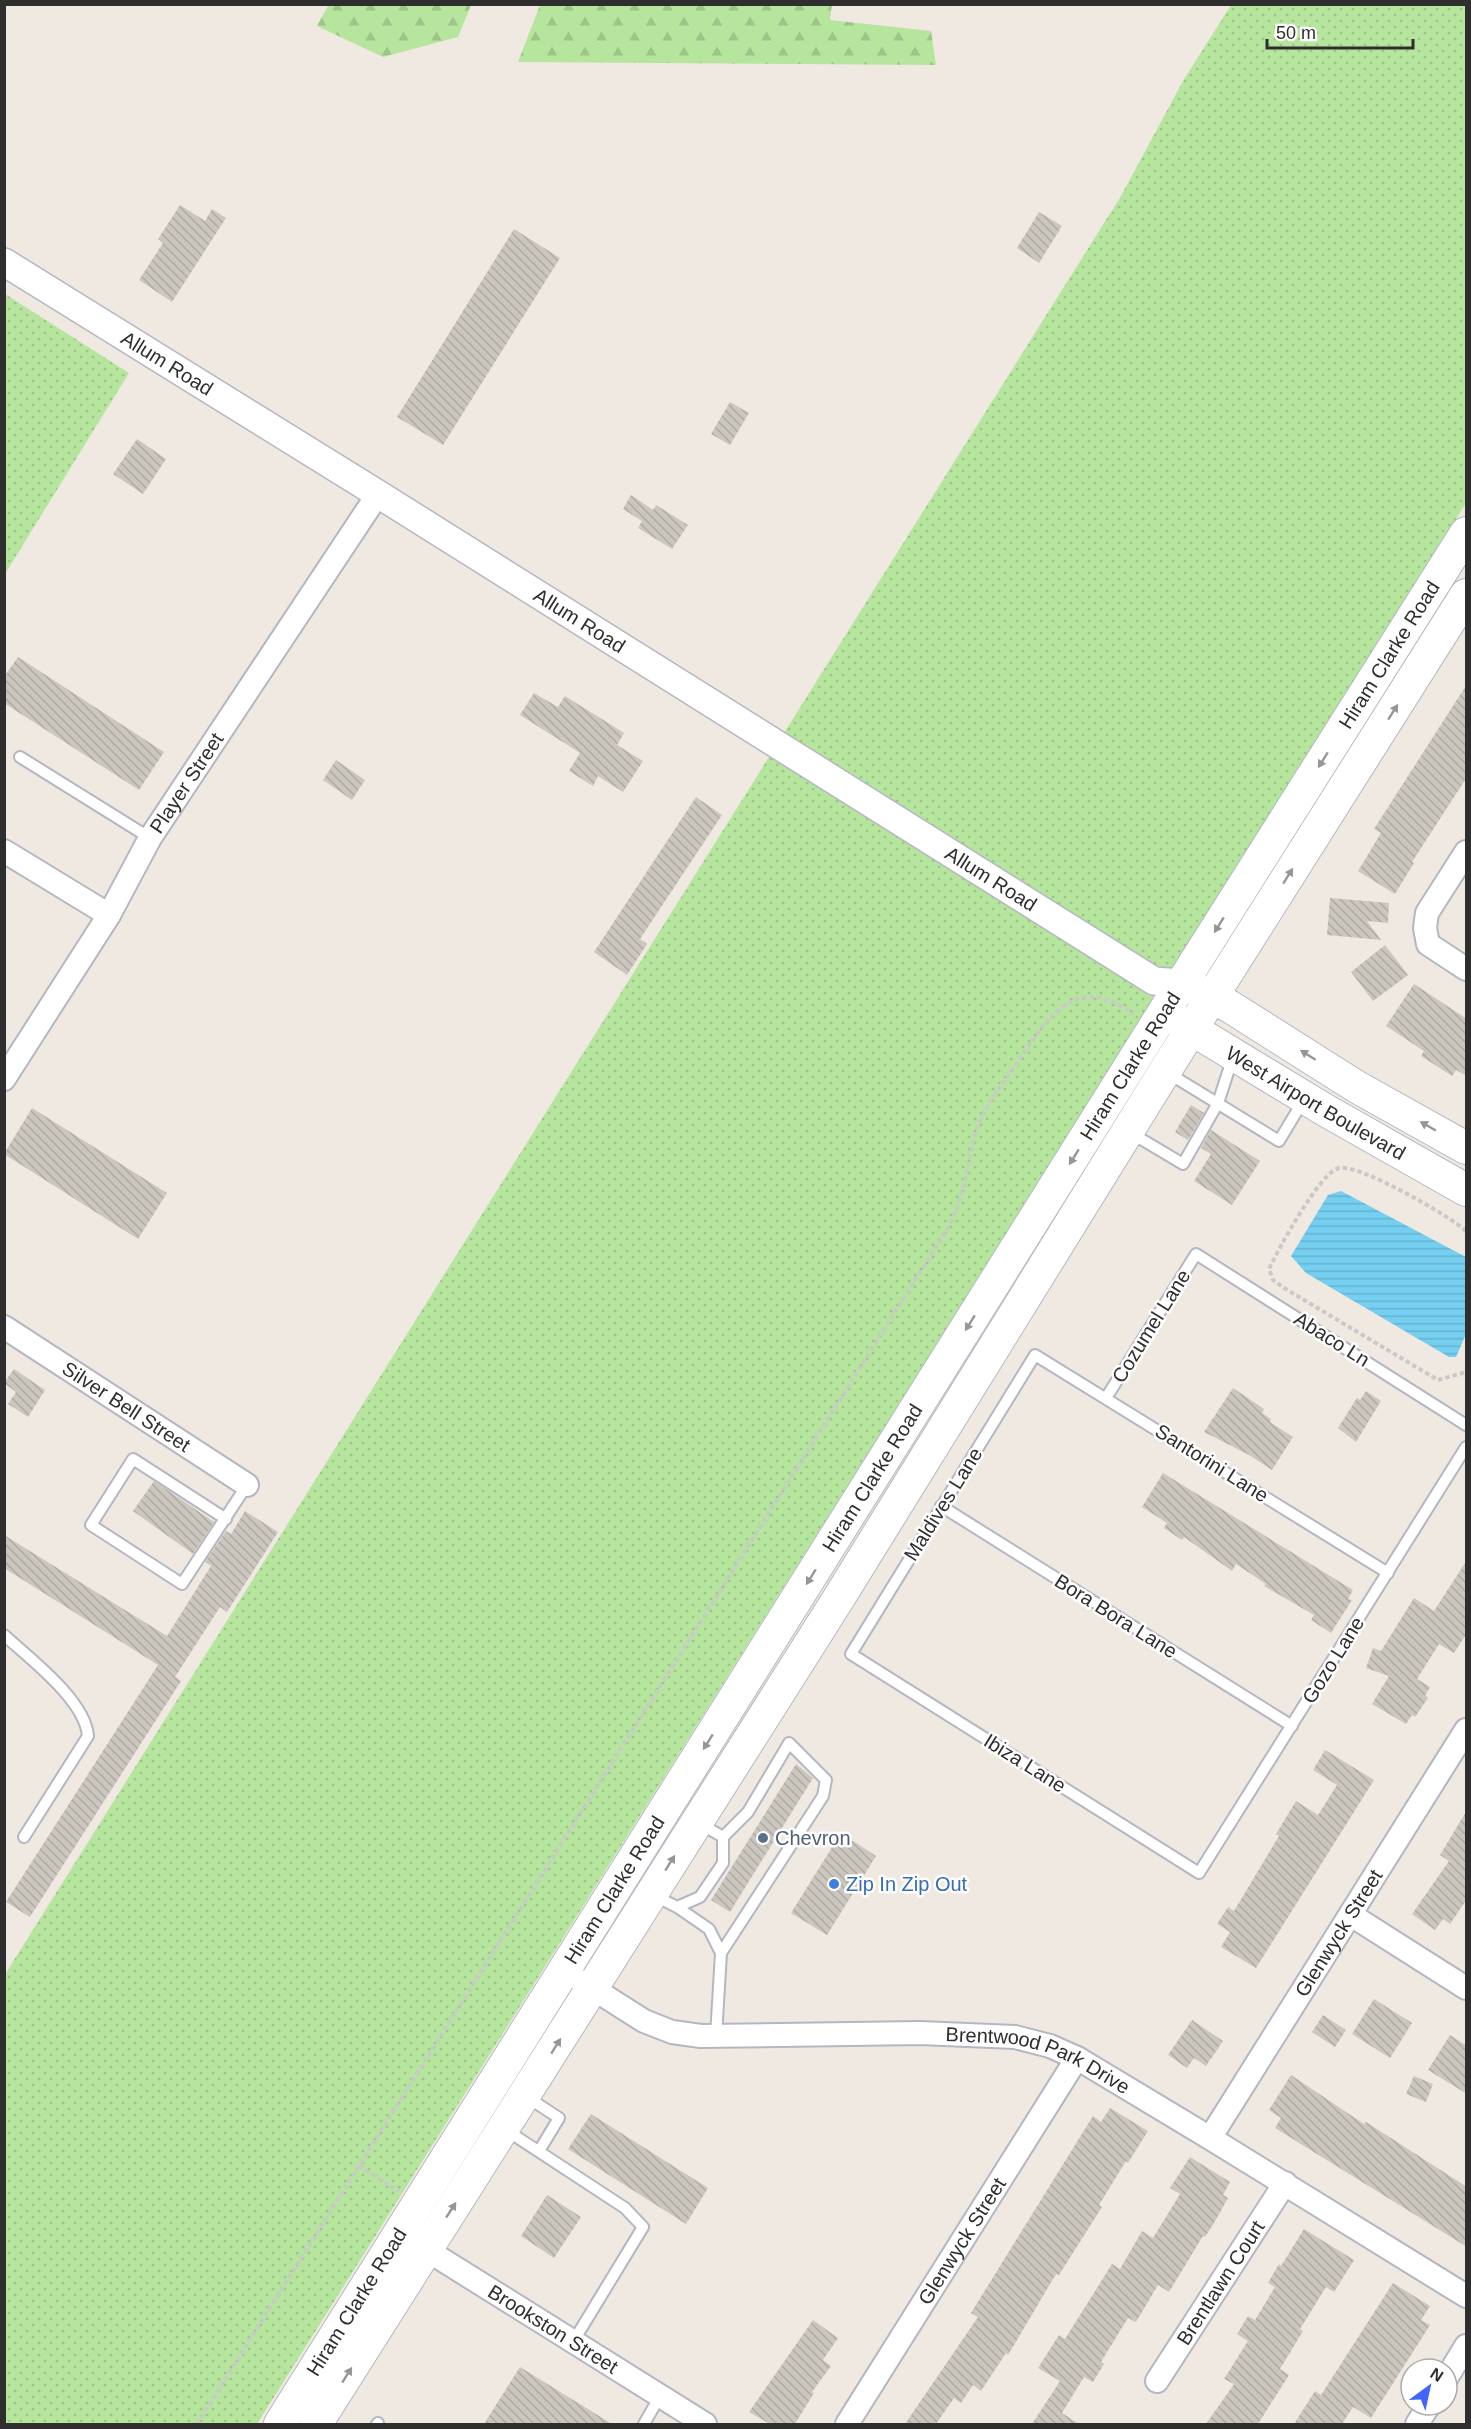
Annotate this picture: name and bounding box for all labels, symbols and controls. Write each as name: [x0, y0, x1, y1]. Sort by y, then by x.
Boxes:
scale bar: [1267, 12, 1412, 50]
text: 50 m: [1276, 23, 1316, 43]
street label: Allum Road: [117, 327, 217, 400]
street label: Hiram Clarke Road: [1334, 577, 1444, 733]
street label: Allum Road: [530, 584, 629, 657]
one-way arrow: [1387, 704, 1398, 720]
street label: Player Street: [145, 728, 228, 837]
one-way arrow: [1318, 752, 1329, 768]
street label: Allum Road: [941, 842, 1041, 916]
one-way arrow: [1283, 868, 1294, 885]
one-way arrow: [1213, 917, 1224, 933]
street label: Hiram Clarke Road: [1076, 988, 1184, 1144]
street label: West Airport Boulevard: [1222, 1042, 1409, 1164]
one-way arrow: [1299, 1050, 1316, 1061]
one-way arrow: [1419, 1121, 1436, 1131]
one-way arrow: [1068, 1149, 1079, 1165]
street label: Cozumel Lane: [1107, 1265, 1195, 1387]
street label: Abaco Ln: [1290, 1307, 1374, 1371]
one-way arrow: [965, 1314, 976, 1331]
street label: Silver Bell Street: [58, 1357, 195, 1456]
street label: Hiram Clarke Road: [818, 1400, 927, 1556]
street label: Santorini Lane: [1151, 1419, 1273, 1507]
street label: Maldives Lane: [899, 1443, 987, 1565]
one-way arrow: [806, 1569, 817, 1585]
street label: Bora Bora Lane: [1051, 1570, 1181, 1662]
street label: Gozo Lane: [1298, 1613, 1368, 1707]
street label: Ibiza Lane: [980, 1729, 1070, 1797]
one-way arrow: [702, 1734, 713, 1750]
street label: Hiram Clarke Road: [560, 1812, 669, 1968]
place label: Chevron: [775, 1827, 851, 1849]
marker: Chevron: [756, 1831, 770, 1845]
one-way arrow: [665, 1854, 676, 1871]
street label: Glenwyck Street: [1291, 1865, 1387, 2001]
place label: Zip In Zip Out: [846, 1873, 968, 1895]
marker: Zip In Zip Out: [827, 1877, 841, 1891]
street label: Brentwood Park Drive: [945, 2023, 1134, 2098]
one-way arrow: [550, 2038, 561, 2054]
street label: Glenwyck Street: [914, 2173, 1010, 2309]
one-way arrow: [445, 2202, 456, 2218]
street label: Brentlawn Court: [1172, 2216, 1269, 2349]
street label: Hiram Clarke Road: [302, 2224, 411, 2380]
street label: Brookston Street: [484, 2280, 622, 2378]
north arrow: [1399, 2357, 1459, 2417]
text: N: [1427, 2365, 1446, 2385]
one-way arrow: [341, 2367, 352, 2383]

